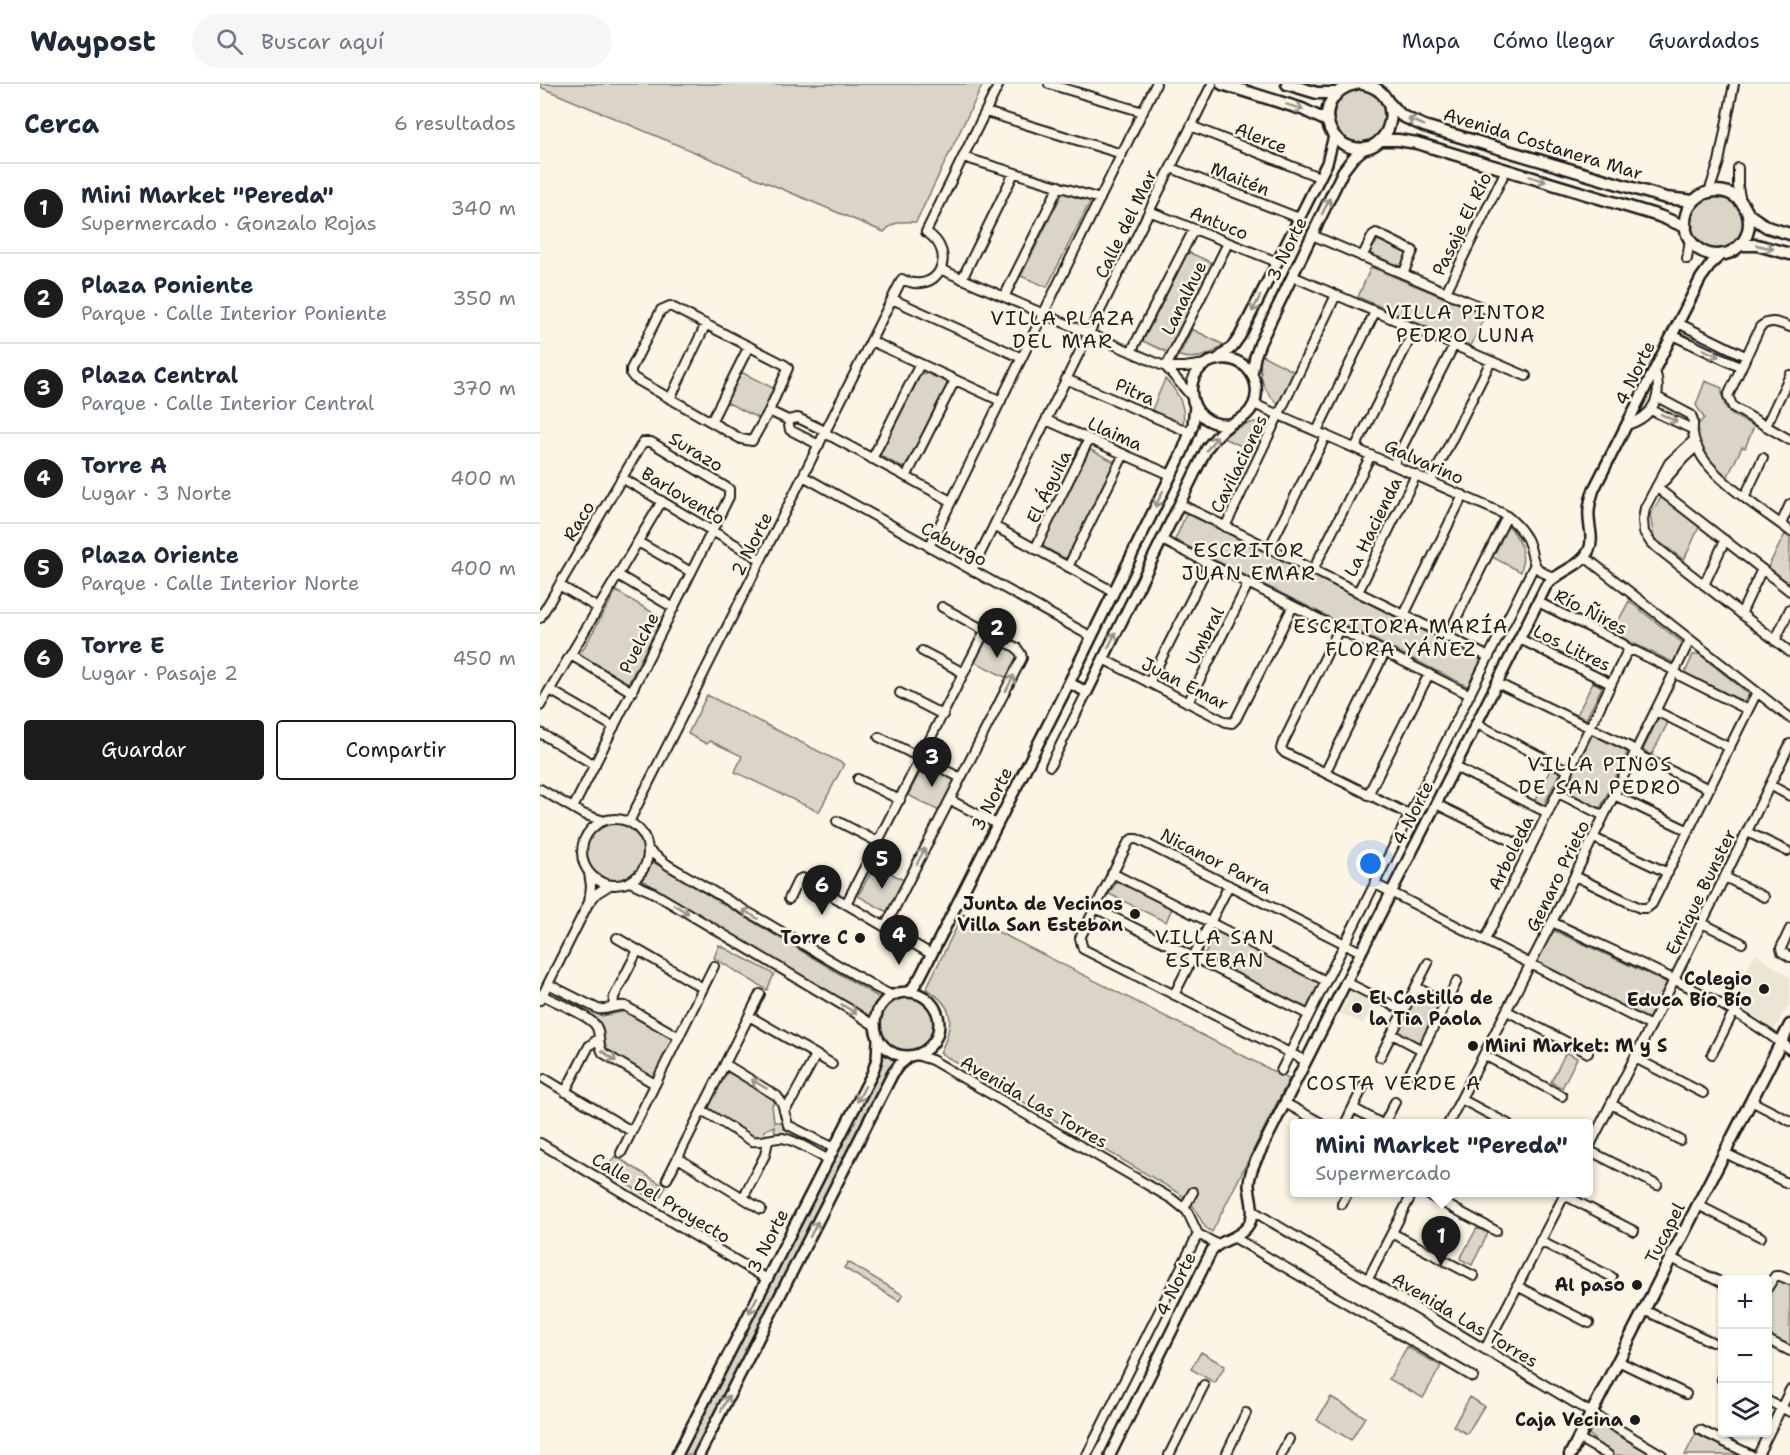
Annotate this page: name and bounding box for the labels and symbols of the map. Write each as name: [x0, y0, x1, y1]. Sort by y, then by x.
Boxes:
one-way arrow: [1285, 102, 1304, 113]
street label: Avenida Costanera Mar: [1440, 102, 1646, 186]
one-way arrow: [1408, 116, 1426, 127]
street label: Alerce: [1231, 117, 1291, 159]
street label: Maitén: [1207, 156, 1273, 202]
street label: Calle del Mar: [1089, 165, 1163, 283]
street label: Pasaje El Río: [1427, 168, 1497, 280]
one-way arrow: [1528, 174, 1547, 185]
one-way arrow: [1320, 198, 1332, 215]
street label: Antuco: [1186, 200, 1252, 246]
street label: 3 Norte: [1261, 213, 1313, 285]
one-way arrow: [1756, 242, 1775, 254]
street label: Lanalhue: [1156, 257, 1212, 339]
one-way arrow: [1250, 294, 1261, 312]
district label: VILLA PINTOR PEDRO LUNA: [1386, 299, 1546, 348]
district label: VILLA PLAZA DEL MAR: [990, 305, 1136, 354]
street label: 4 Norte: [1609, 337, 1661, 409]
one-way arrow: [1701, 348, 1719, 360]
street label: Pitra: [1111, 373, 1159, 411]
street label: Llaima: [1084, 411, 1146, 457]
street label: Cavilaciones: [1205, 411, 1273, 517]
one-way arrow: [1659, 413, 1677, 425]
street label: Surazo: [664, 426, 728, 478]
street label: Galvarino: [1380, 434, 1468, 490]
one-way arrow: [1206, 436, 1218, 452]
street label: El Águila: [1021, 447, 1077, 527]
street label: Barlovento: [637, 462, 729, 530]
street label: La Hacienda: [1339, 473, 1407, 581]
one-way arrow: [1153, 490, 1165, 508]
street label: Raco: [558, 497, 600, 545]
street label: 2 Norte: [726, 508, 778, 580]
street label: Caburgo: [917, 516, 991, 572]
district label: ESCRITOR JUAN EMAR: [1181, 537, 1317, 586]
street label: Río Ñires: [1550, 583, 1632, 641]
street label: Umbral: [1180, 603, 1230, 669]
street label: Puelche: [613, 608, 665, 678]
pin: 2: [978, 608, 1016, 658]
district label: ESCRITORA MARÍA FLORA YÁÑEZ: [1293, 613, 1509, 662]
street label: Los Litres: [1529, 619, 1615, 677]
one-way arrow: [1107, 631, 1119, 649]
street label: Juan Emar: [1137, 652, 1233, 716]
one-way arrow: [1004, 674, 1016, 692]
pin: 3: [912, 738, 952, 787]
district label: VILLA PINOS DE SAN PEDRO: [1518, 751, 1682, 800]
street label: 3 Norte: [966, 763, 1018, 835]
street label: 4 Norte: [1387, 777, 1439, 849]
street label: Arboleda: [1483, 812, 1539, 894]
street label: Genaro Prieto: [1521, 816, 1595, 936]
street label: Nicanor Parra: [1156, 823, 1276, 899]
street label: Enrique Bunster: [1660, 825, 1742, 959]
pin: 5: [862, 840, 902, 889]
one-way arrow: [916, 848, 928, 866]
your location: [1356, 849, 1385, 878]
pin: 6: [802, 866, 842, 915]
place label: Junta de Vecinos Villa San Esteban: [957, 892, 1123, 937]
one-way arrow: [672, 904, 689, 916]
one-way arrow: [742, 907, 759, 919]
marker: Junta de Vecinos Villa San Esteban: [1128, 907, 1142, 921]
pin: 4: [880, 916, 918, 965]
district label: VILLA SAN ESTEBAN: [1155, 924, 1275, 973]
place label: Torre C: [781, 926, 848, 950]
marker: Torre C: [853, 931, 867, 945]
place label: Colegio Educa Bío Bío: [1627, 967, 1752, 1012]
marker: Colegio Educa Bío Bío: [1757, 982, 1771, 996]
place label: El Castillo de la Tia Paola: [1369, 986, 1493, 1031]
marker: El Castillo de la Tia Paola: [1350, 1001, 1364, 1015]
one-way arrow: [840, 1003, 857, 1015]
place label: Mini Market: M y S: [1485, 1034, 1667, 1058]
marker: Mini Market: M y S: [1466, 1039, 1480, 1053]
one-way arrow: [601, 1050, 617, 1062]
street label: Avenida Las Torres: [956, 1050, 1112, 1154]
district label: COSTA VERDE A: [1306, 1070, 1482, 1096]
one-way arrow: [750, 1077, 767, 1090]
one-way arrow: [855, 1084, 867, 1102]
street label: Calle Del Proyecto: [587, 1147, 735, 1249]
street label: Tucapel: [1640, 1198, 1691, 1267]
street label: 3 Norte: [742, 1205, 794, 1277]
pin: 1: [1422, 1216, 1460, 1266]
one-way arrow: [808, 1220, 820, 1238]
street label: 4 Norte: [1150, 1248, 1202, 1320]
street label: Avenida Las Torres: [1387, 1267, 1543, 1373]
place label: Al paso: [1554, 1273, 1625, 1297]
marker: Al paso: [1630, 1278, 1644, 1292]
one-way arrow: [747, 1295, 759, 1313]
one-way arrow: [720, 1394, 732, 1412]
place label: Caja Vecina: [1515, 1408, 1624, 1432]
marker: Caja Vecina: [1628, 1413, 1642, 1427]

